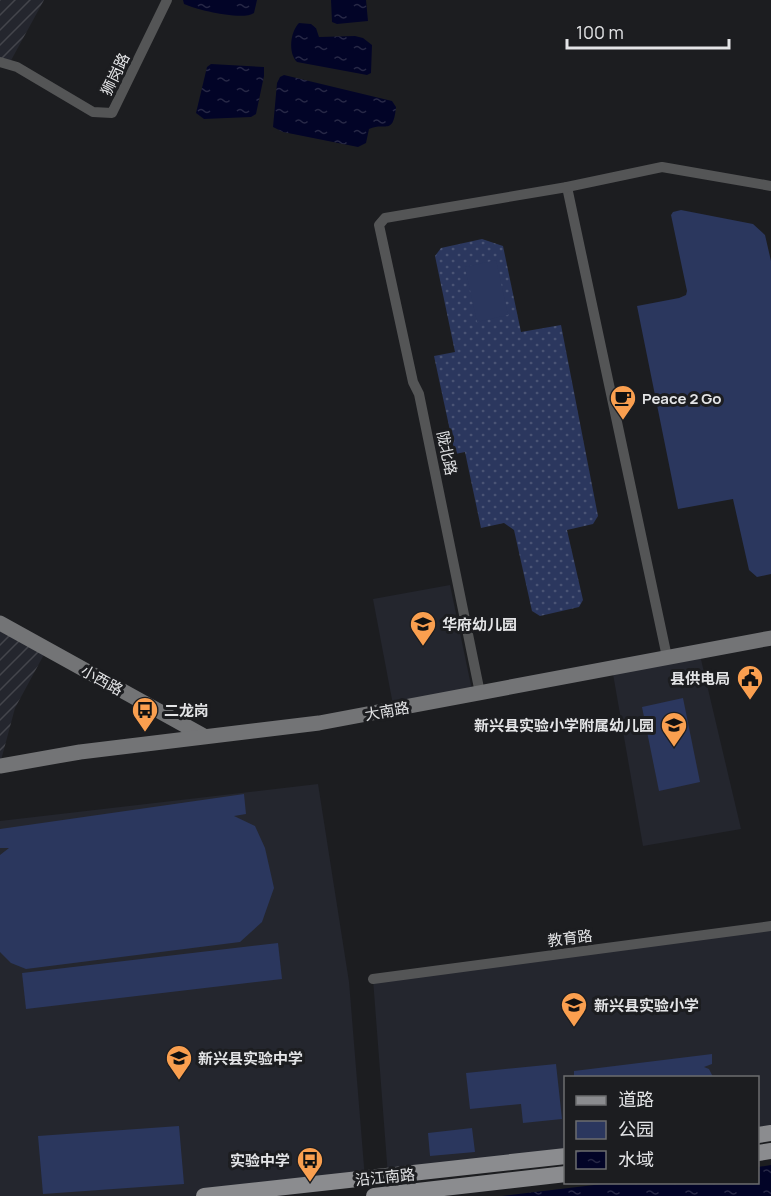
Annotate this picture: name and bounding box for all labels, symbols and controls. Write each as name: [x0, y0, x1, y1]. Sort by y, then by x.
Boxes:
scale bar: [567, 12, 729, 50]
text: 100 m: [576, 20, 624, 44]
street label: 狮岗路: [96, 49, 134, 99]
cafe icon: Peace 2 Go: [608, 383, 638, 421]
place label: Peace 2 Go: [642, 388, 722, 409]
street label: 陇北路: [432, 429, 462, 477]
school or university icon: 华府幼儿园: [408, 609, 438, 647]
place label: 华府幼儿园: [442, 614, 517, 635]
street label: 小西路: [77, 660, 127, 700]
public building icon: 县供电局: [735, 663, 765, 701]
place label: 县供电局: [670, 668, 730, 689]
bus stop icon: 二龙岗: [130, 695, 160, 733]
street label: 大南路: [363, 697, 411, 725]
place label: 二龙岗: [164, 700, 209, 721]
school or university icon: 新兴县实验小学附属幼儿园: [659, 710, 689, 748]
place label: 新兴县实验小学附属幼儿园: [474, 715, 654, 736]
street label: 教育路: [546, 925, 594, 951]
school or university icon: 新兴县实验小学: [559, 990, 589, 1028]
place label: 新兴县实验小学: [594, 995, 699, 1016]
school or university icon: 新兴县实验中学: [164, 1043, 194, 1081]
place label: 新兴县实验中学: [198, 1048, 303, 1069]
legend: [564, 1076, 759, 1184]
text: 道路: [618, 1087, 654, 1111]
text: 公园: [618, 1117, 654, 1141]
bus stop icon: 实验中学: [295, 1145, 325, 1183]
text: 水域: [618, 1147, 654, 1171]
place label: 实验中学: [230, 1150, 290, 1171]
street label: 沿江南路: [354, 1163, 416, 1191]

